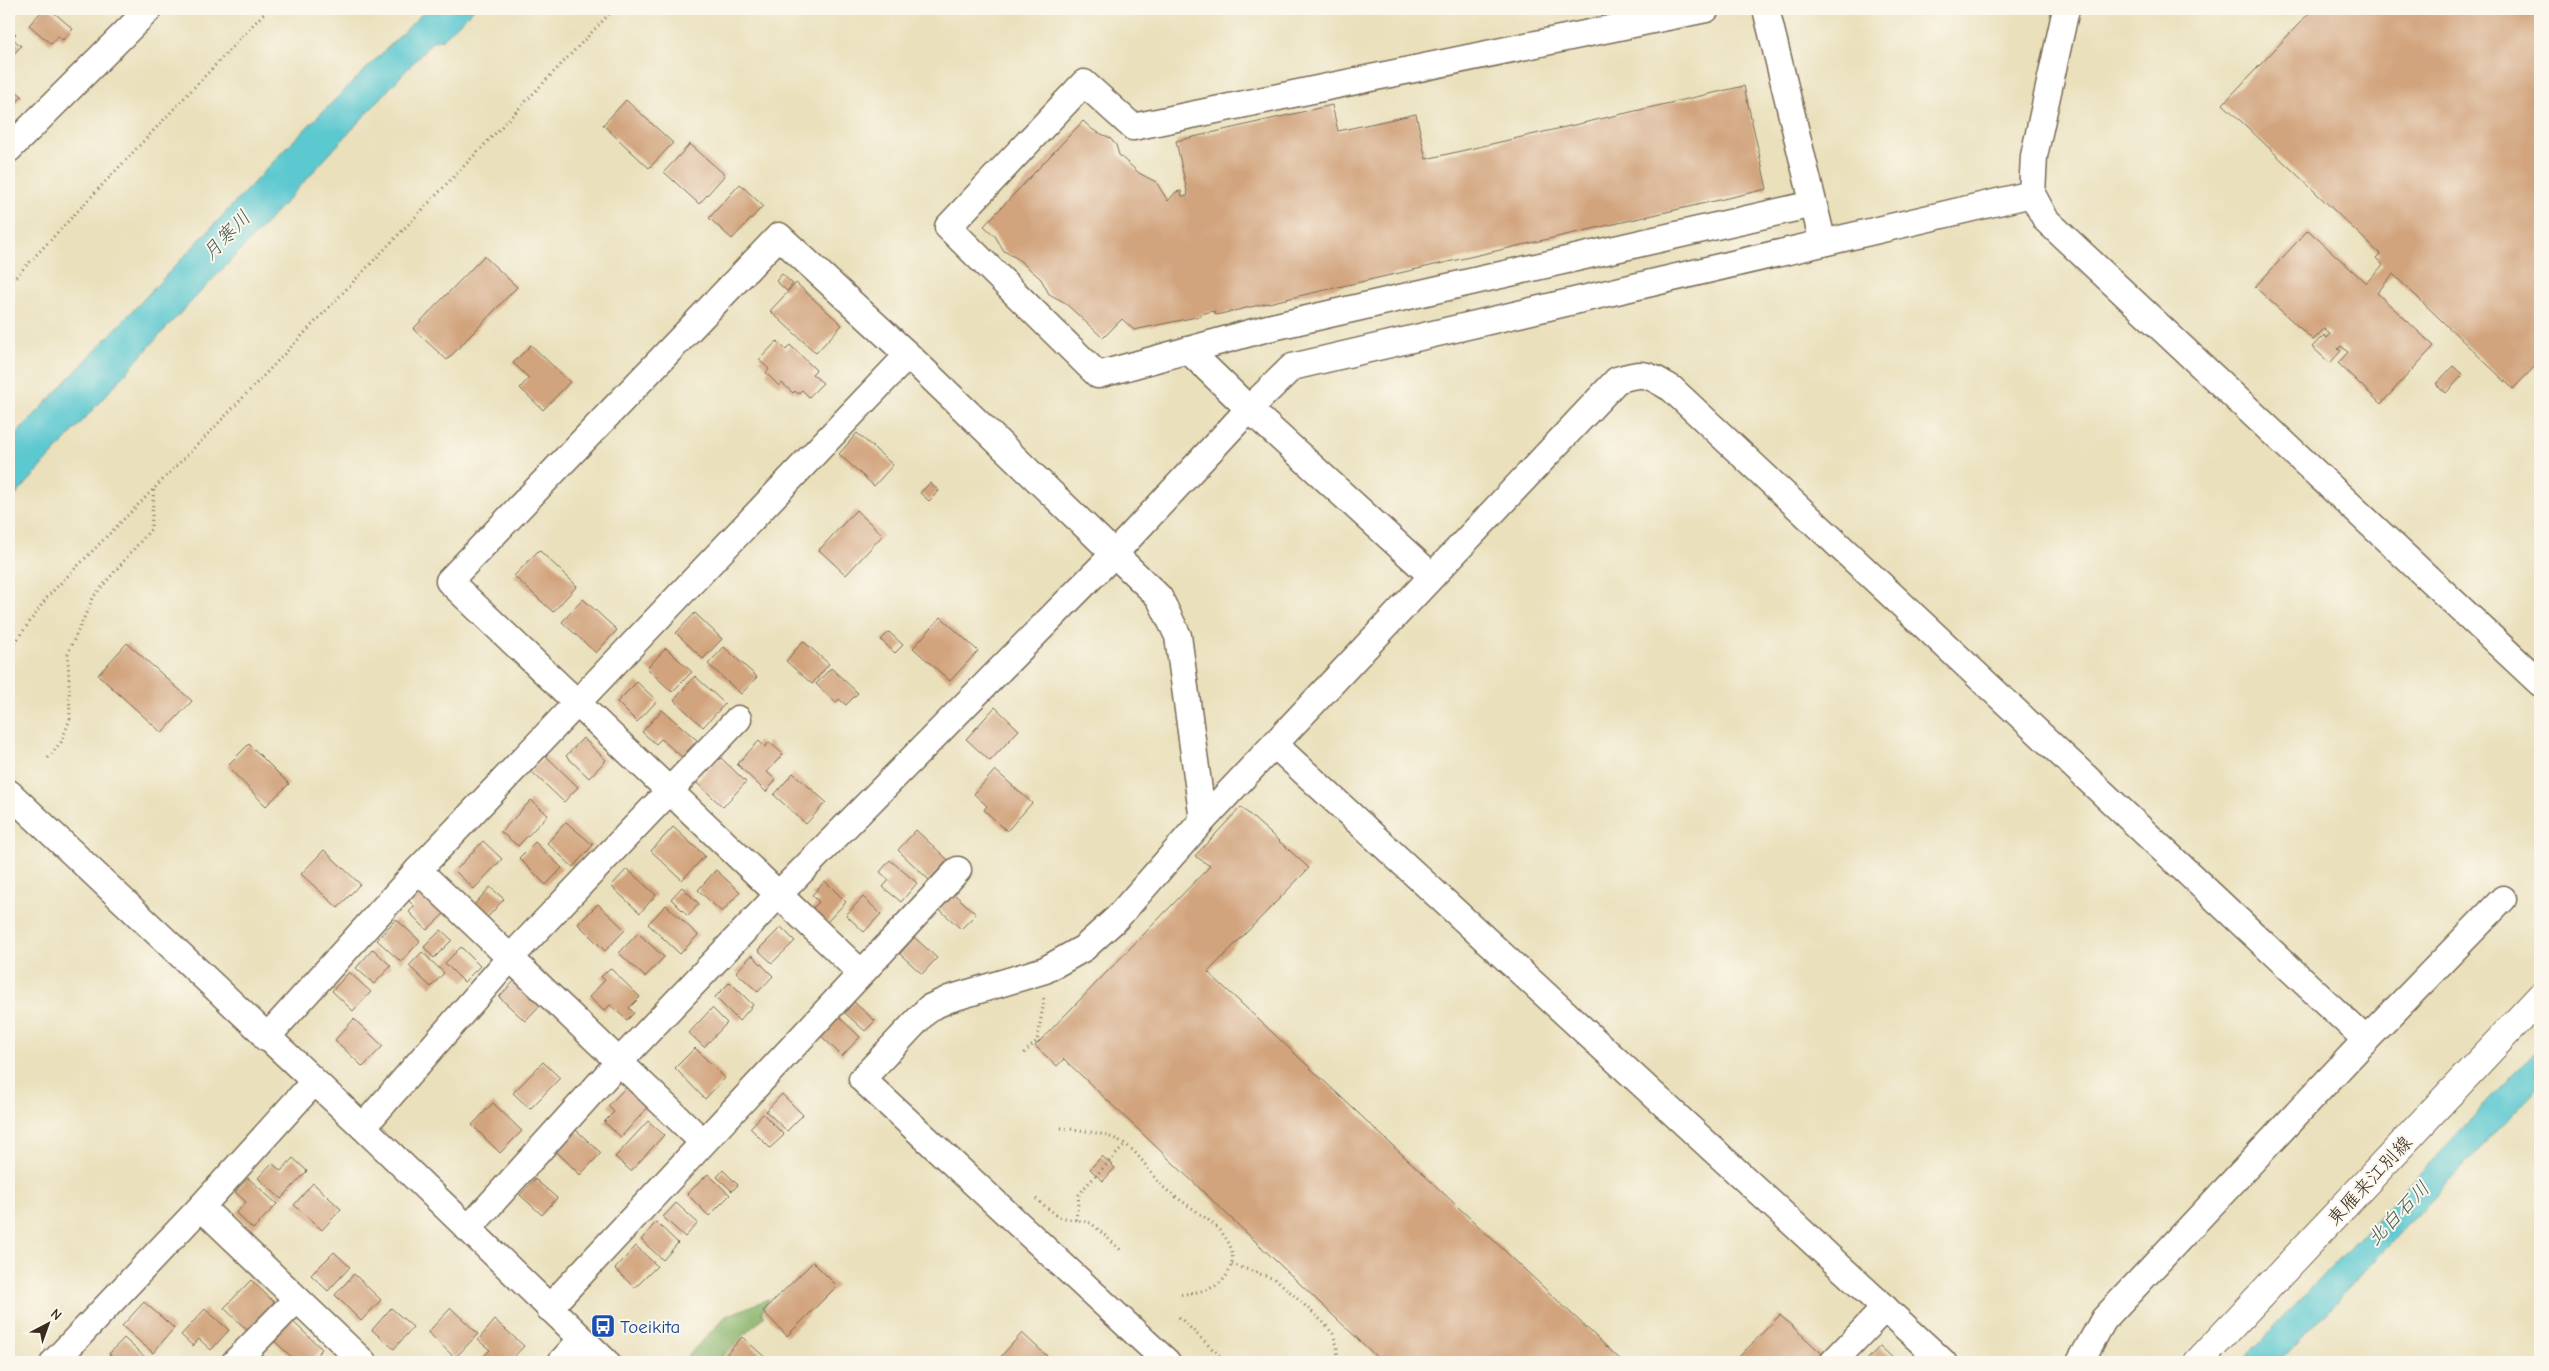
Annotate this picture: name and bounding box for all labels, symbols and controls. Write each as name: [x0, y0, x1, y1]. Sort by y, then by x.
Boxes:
water label: 月寒川: [197, 206, 255, 265]
street label: 東雁来江別線: [2323, 1131, 2417, 1230]
water label: 北白石川: [2362, 1177, 2434, 1250]
north arrow: [22, 1298, 72, 1348]
text: N: [47, 1305, 65, 1324]
bus stop icon: Toeikita: [590, 1313, 616, 1339]
place label: Toeikita: [620, 1316, 680, 1338]

